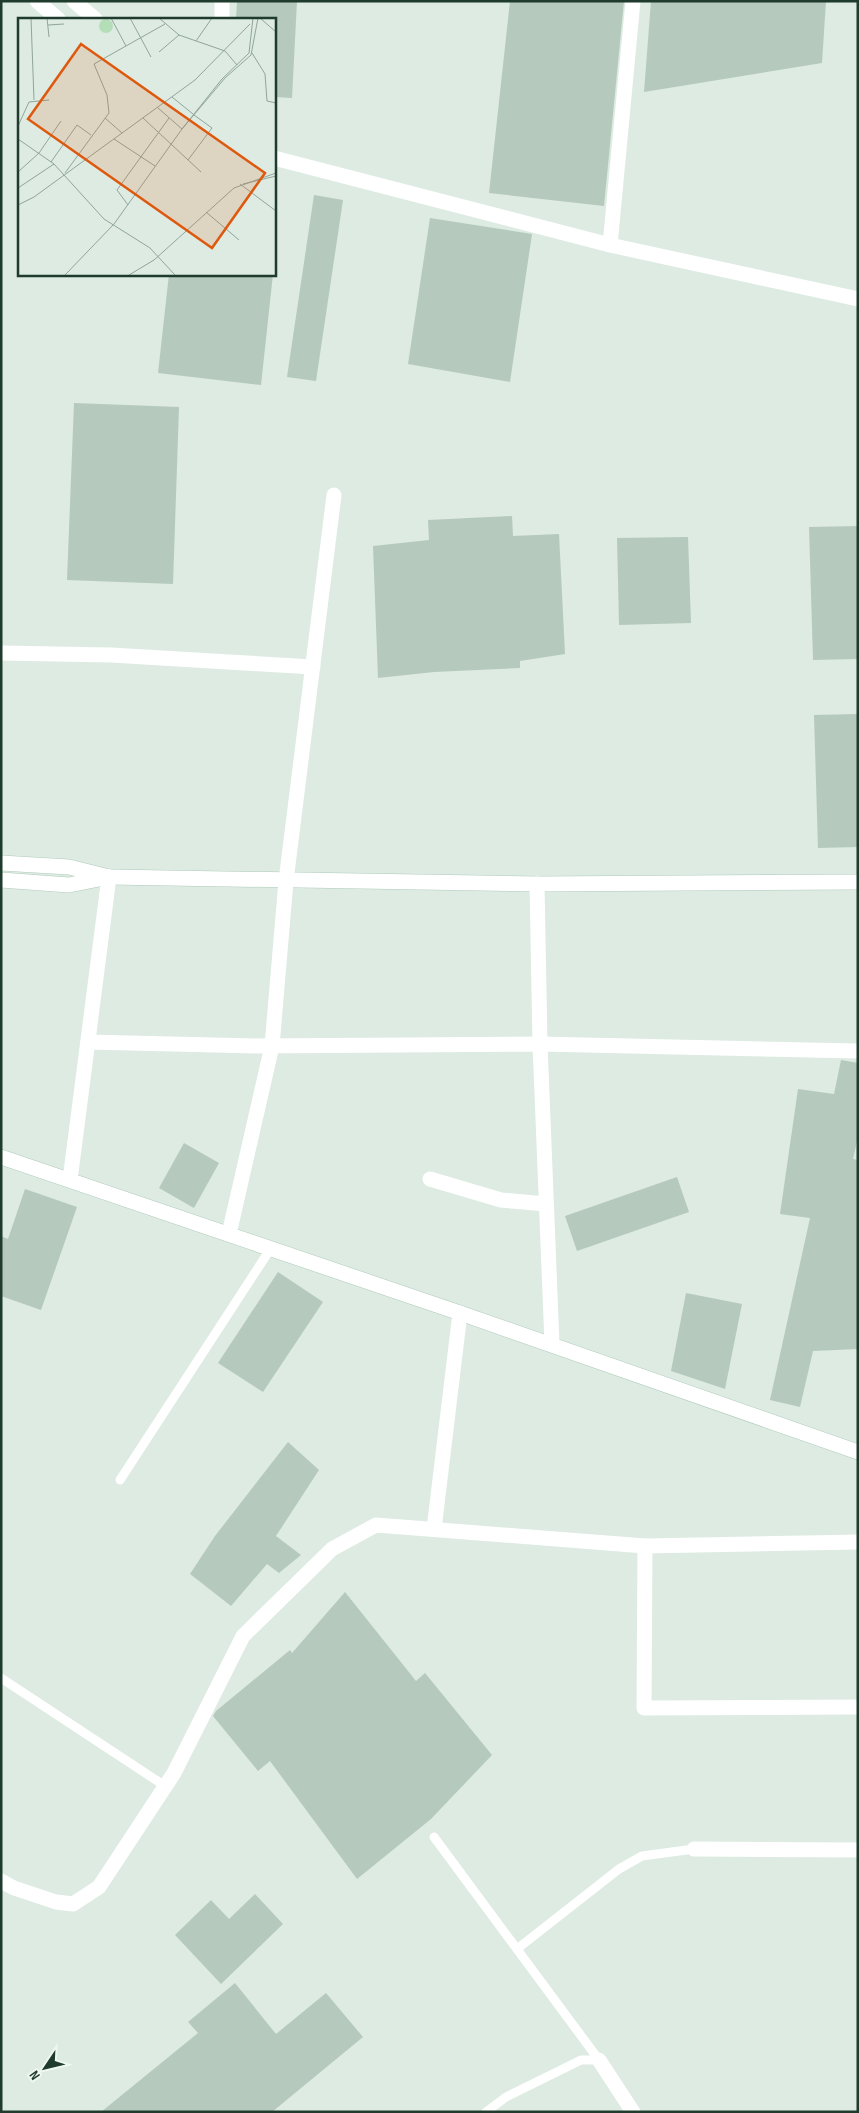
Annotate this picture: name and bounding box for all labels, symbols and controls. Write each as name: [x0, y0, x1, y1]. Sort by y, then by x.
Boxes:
inset map: [18, 18, 275, 275]
north arrow: [20, 2043, 70, 2093]
text: N: [26, 2067, 44, 2083]

